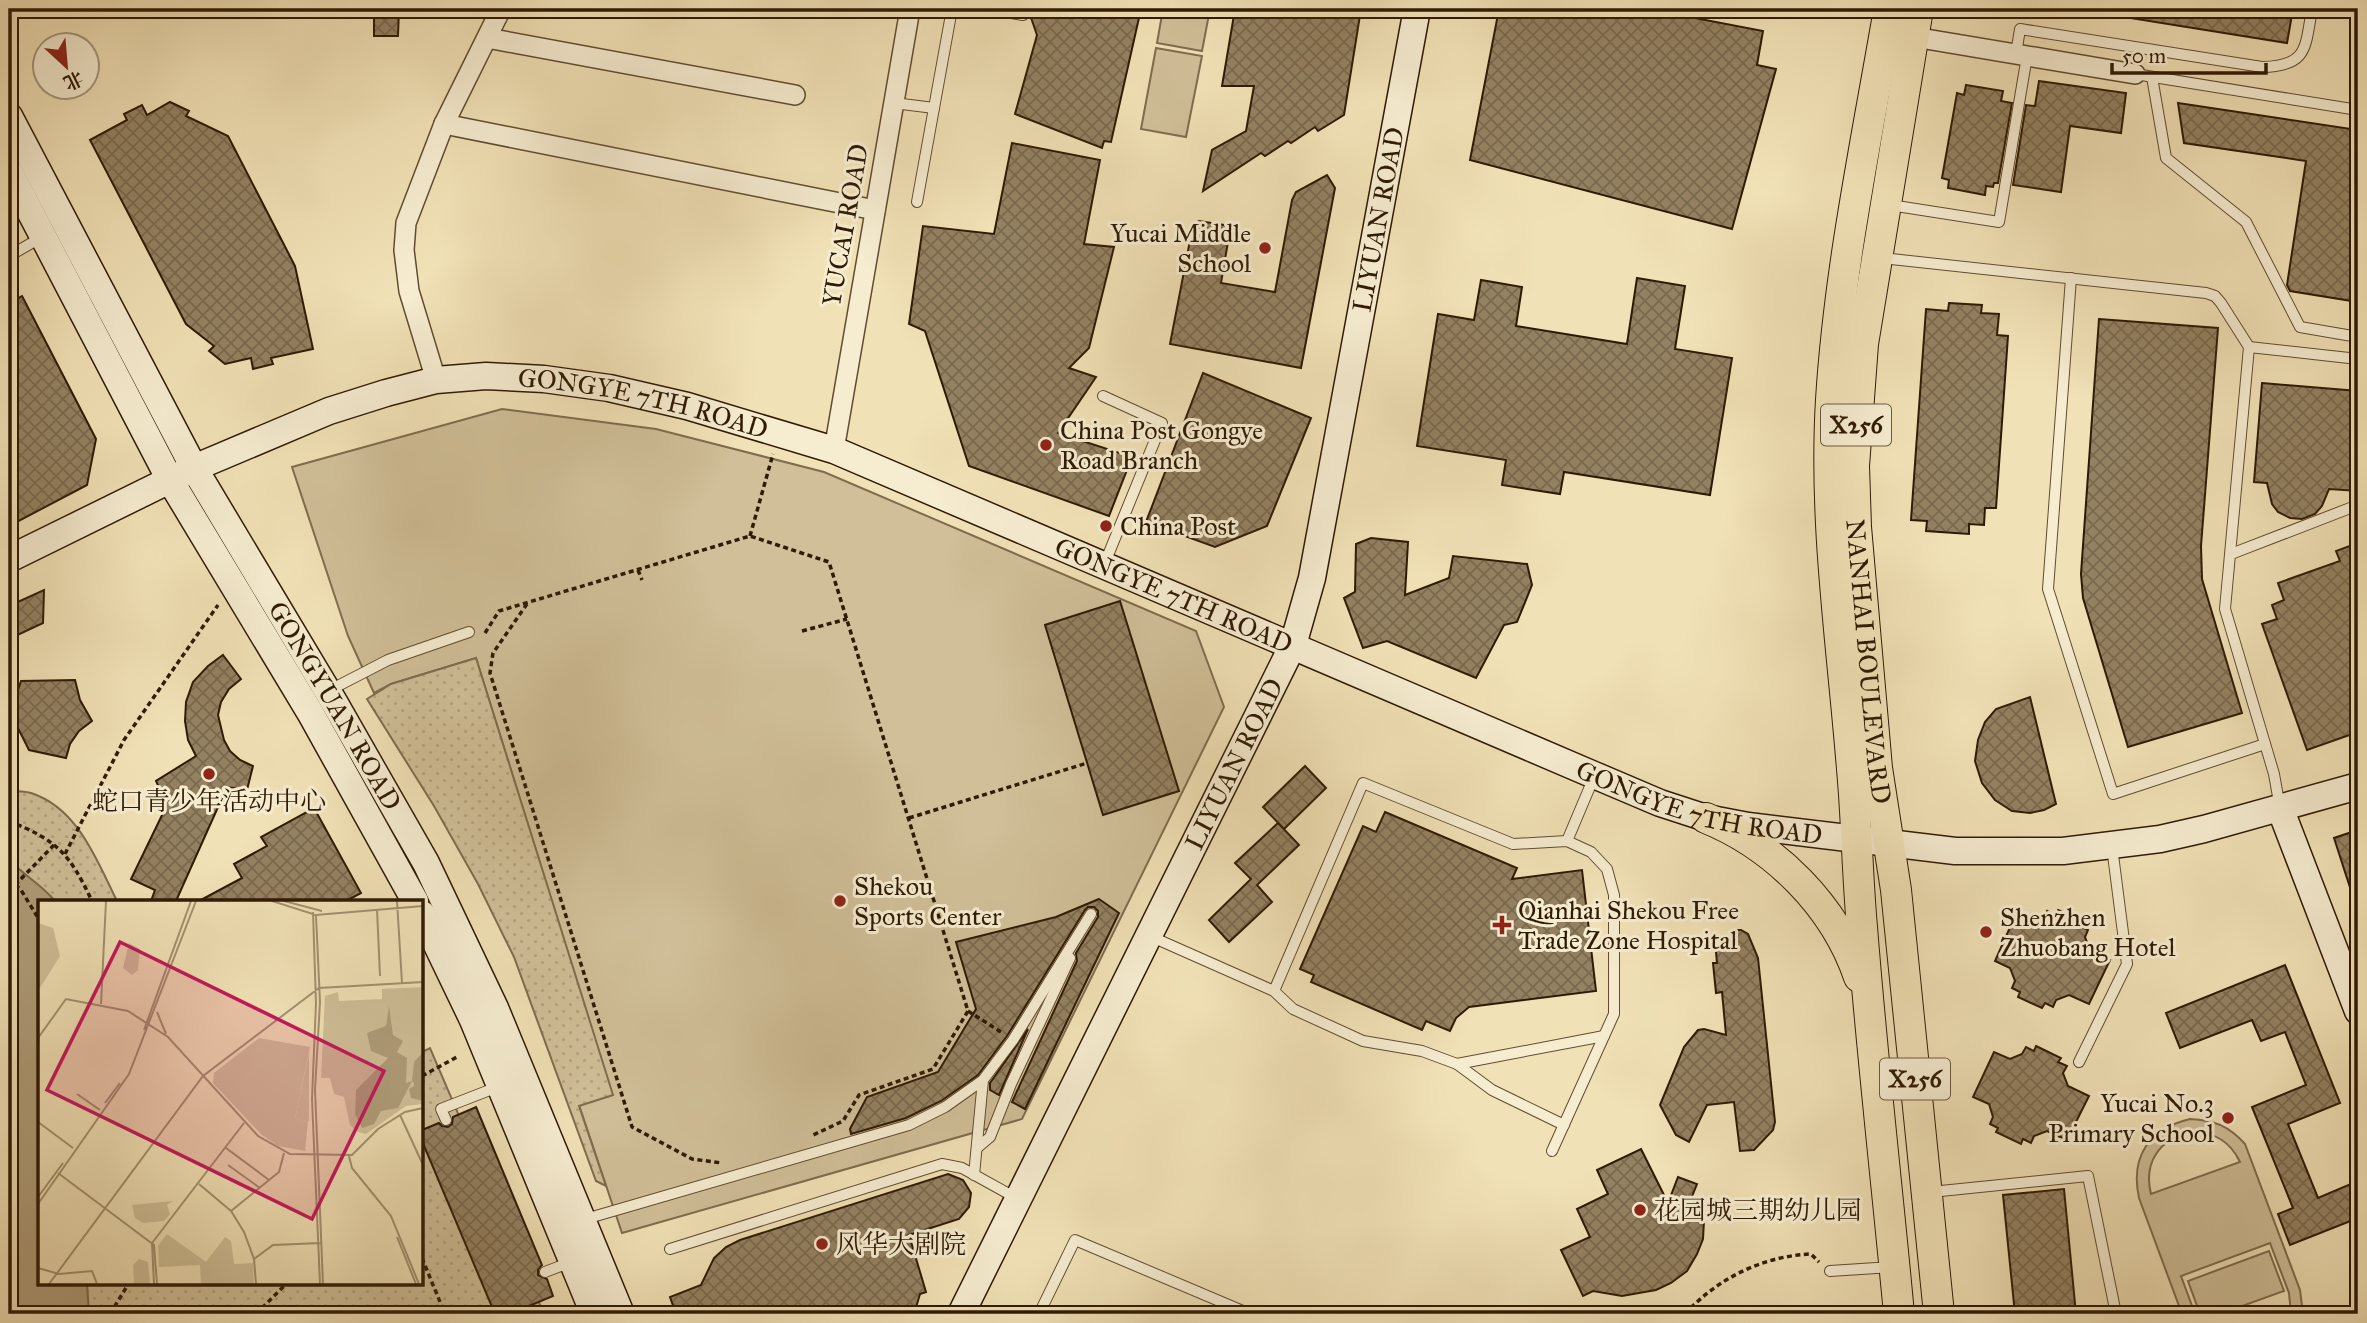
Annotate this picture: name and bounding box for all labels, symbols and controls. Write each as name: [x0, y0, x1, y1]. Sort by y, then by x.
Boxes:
north arrow: [32, 32, 102, 102]
scale bar: [2112, 32, 2266, 76]
text: 50 m: [2122, 43, 2167, 69]
text: 北: [60, 66, 87, 95]
street label: LIYUAN ROAD: [1345, 125, 1411, 315]
street label: YUCAI ROAD: [815, 141, 875, 309]
place label: Yucai Middle School: [1110, 217, 1251, 279]
marker: Yucai Middle School: [1257, 240, 1273, 256]
street label: GONGYE 7TH ROAD: [517, 362, 772, 445]
road number: X256: [1821, 404, 1891, 446]
place label: China Post Gongye Road Branch: [1060, 414, 1263, 476]
marker: China Post Gongye Road Branch: [1038, 437, 1054, 453]
place label: China Post: [1120, 510, 1236, 542]
marker: China Post: [1098, 518, 1114, 534]
street label: NANHAI BOULEVARD: [1839, 518, 1898, 806]
street label: GONGYE 7TH ROAD: [1050, 530, 1297, 660]
street label: GONGYUAN ROAD: [261, 596, 408, 816]
street label: LIYUAN ROAD: [1178, 673, 1290, 855]
street label: GONGYE 7TH ROAD: [1571, 753, 1824, 851]
marker: 蛇口青少年活动中心: [201, 766, 217, 782]
place label: 蛇口青少年活动中心: [92, 785, 326, 817]
place label: Shekou Sports Center: [854, 870, 1002, 932]
marker: Shekou Sports Center: [832, 893, 848, 909]
place label: Qianhai Shekou Free Trade Zone Hospital: [1518, 894, 1739, 956]
inset map: [38, 900, 424, 1284]
place label: Shenzhen Zhuobang Hotel: [2000, 901, 2176, 963]
marker: Qianhai Shekou Free Trade Zone Hospital: [1492, 915, 1512, 935]
marker: Shenzhen Zhuobang Hotel: [1978, 924, 1994, 940]
road number: X256: [1880, 1058, 1950, 1100]
place label: Yucai No.3 Primary School: [2048, 1087, 2214, 1149]
marker: Yucai No.3 Primary School: [2220, 1110, 2236, 1126]
place label: 花园城三期幼儿园: [1654, 1194, 1862, 1226]
marker: 花园城三期幼儿园: [1632, 1202, 1648, 1218]
place label: 风华大剧院: [836, 1228, 966, 1260]
marker: 风华大剧院: [814, 1236, 830, 1252]

